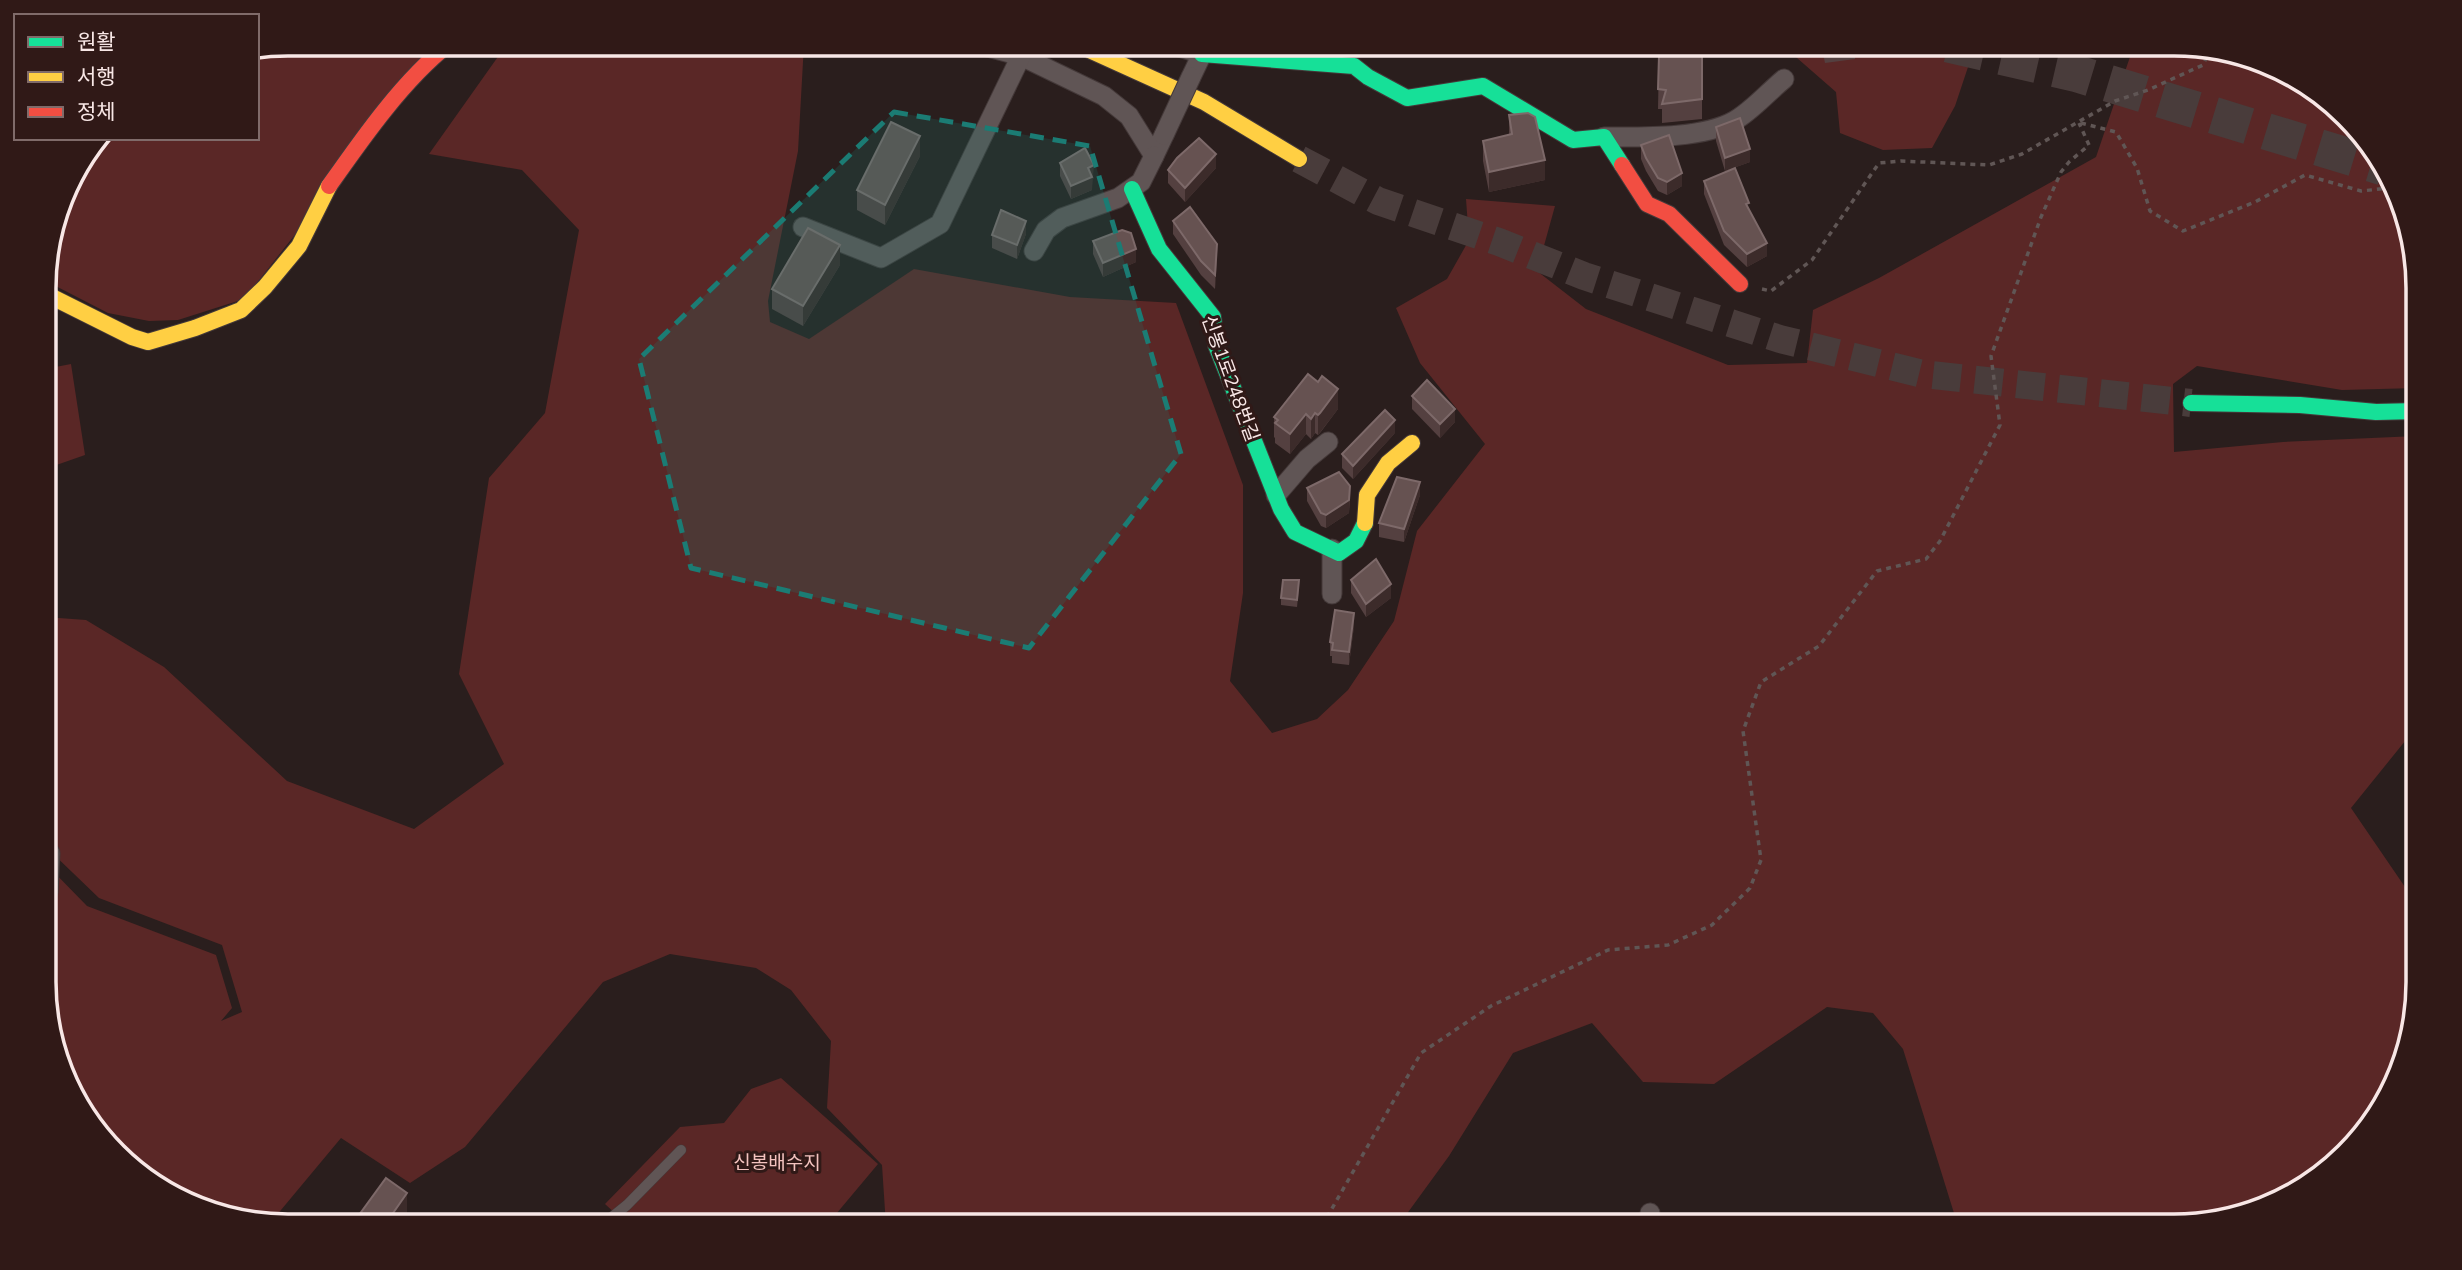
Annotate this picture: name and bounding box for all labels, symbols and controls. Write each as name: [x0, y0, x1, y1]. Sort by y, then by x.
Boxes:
legend: [14, 14, 259, 140]
text: 원활: [77, 28, 116, 56]
text: 서행: [77, 63, 116, 91]
text: 정체: [77, 98, 116, 126]
street label: 신봉1로248번길: [1195, 311, 1265, 445]
park label: 신봉배수지: [733, 1150, 821, 1176]

